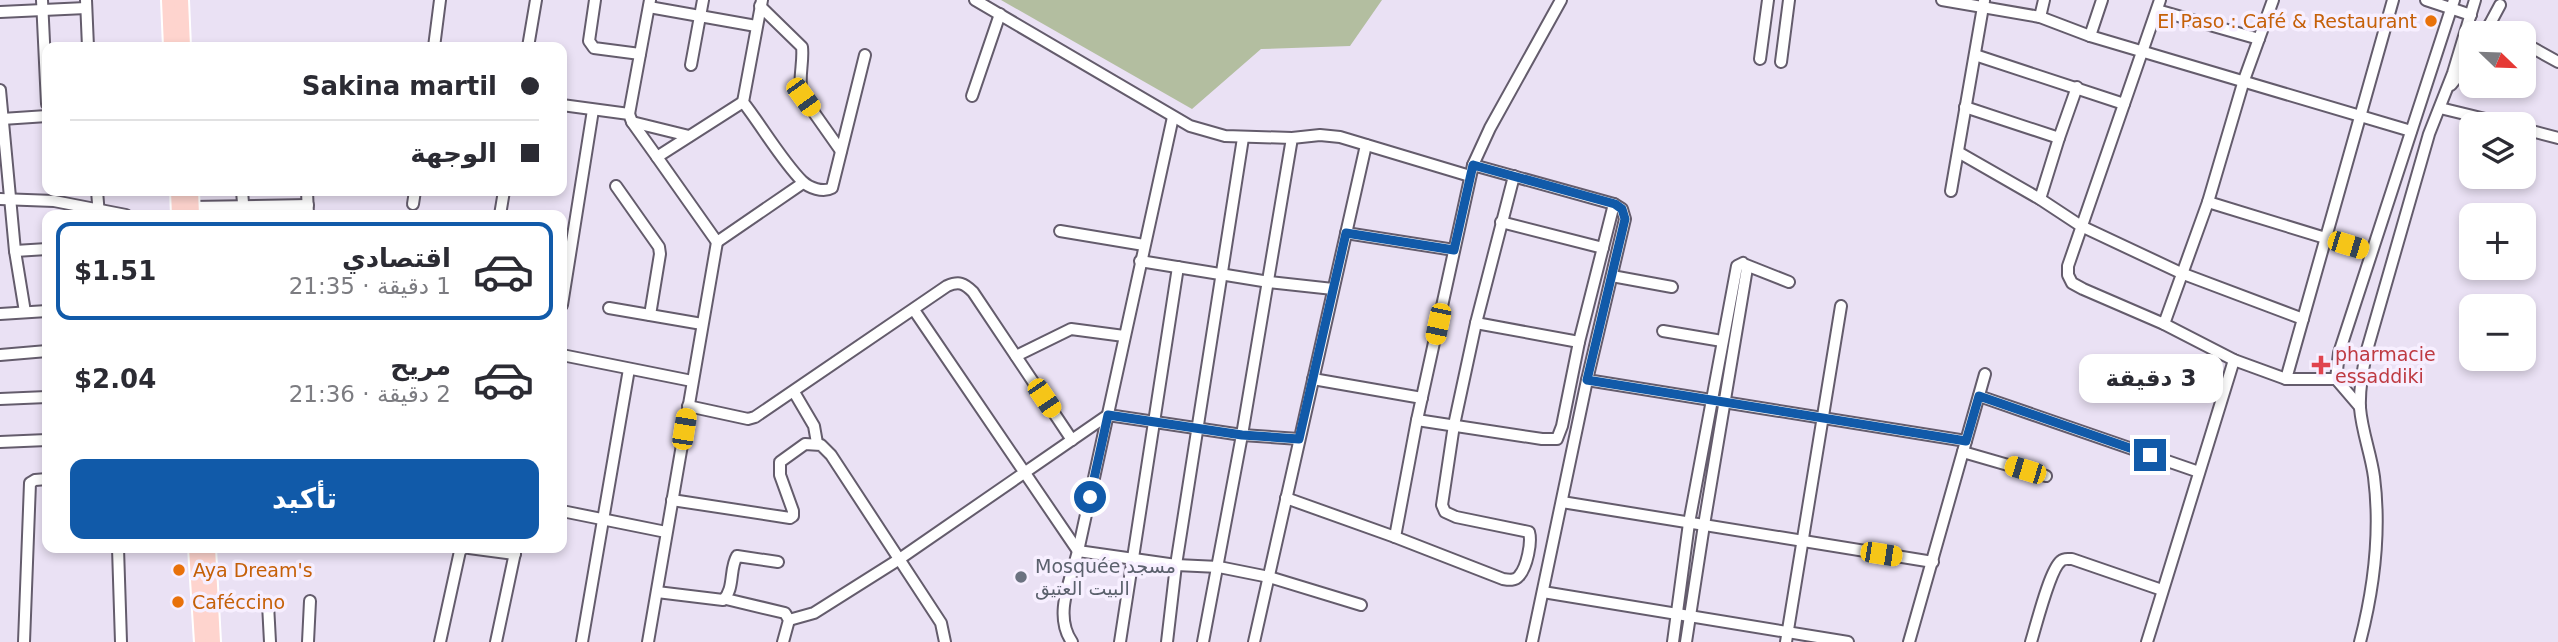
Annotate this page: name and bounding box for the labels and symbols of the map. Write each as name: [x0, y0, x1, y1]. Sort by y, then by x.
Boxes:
place label: El Paso : Café & Restaurant: [2157, 10, 2417, 32]
marker: El Paso : Café & Restaurant: [2423, 13, 2439, 29]
north arrow: [2459, 21, 2536, 98]
car: [783, 74, 824, 120]
car: [2325, 229, 2372, 261]
car: [1424, 301, 1453, 347]
place label: pharmacie essaddiki: [2335, 343, 2436, 387]
callout: 3 دقيقة: [2078, 354, 2222, 402]
marker: pharmacie essaddiki: [2313, 357, 2329, 373]
car: [1024, 375, 1065, 421]
car: [671, 407, 698, 451]
route end: [2134, 439, 2166, 471]
car: [2002, 454, 2049, 486]
route start: [1074, 481, 1106, 513]
car: [1859, 540, 1904, 568]
place label: Mosquée مسجد البيت العتيق: [1035, 555, 1176, 600]
place label: Aya Dream's: [193, 559, 313, 581]
marker: Aya Dream's: [171, 562, 187, 578]
marker: Mosquée مسجد البيت العتيق: [1013, 569, 1029, 585]
place label: Caféccino: [192, 591, 285, 613]
marker: Caféccino: [170, 594, 186, 610]

